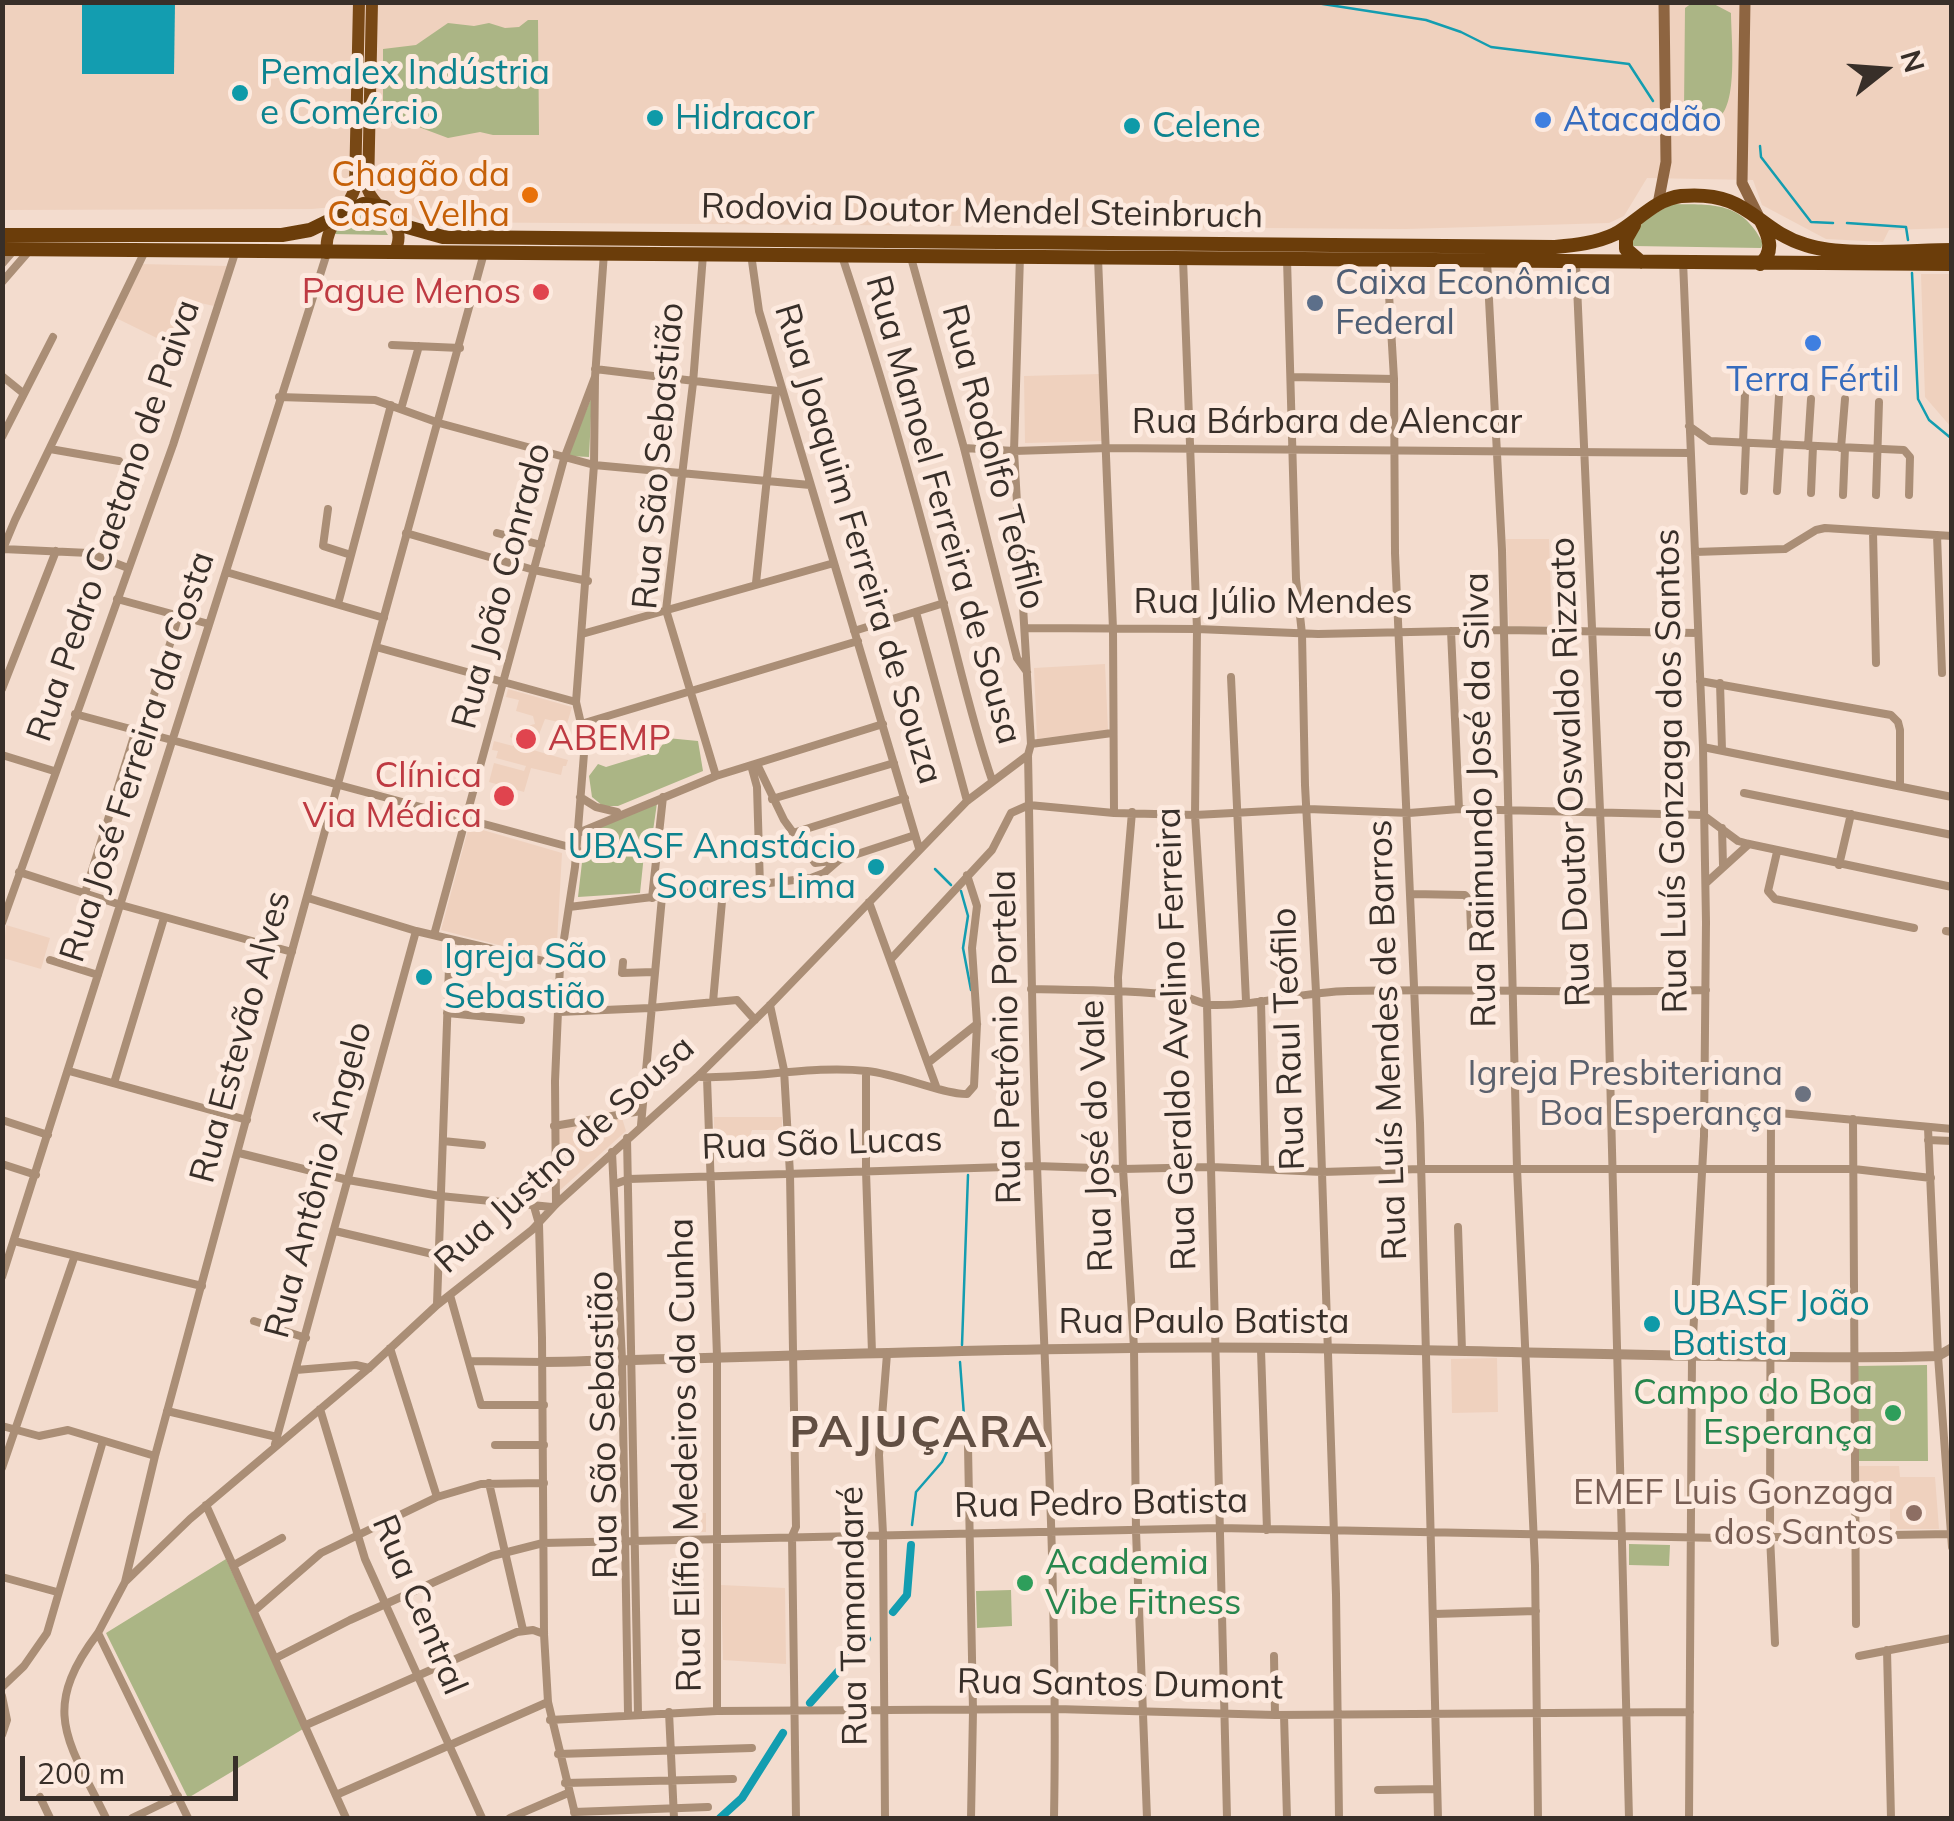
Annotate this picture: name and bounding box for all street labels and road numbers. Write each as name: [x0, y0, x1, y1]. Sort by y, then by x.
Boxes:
street label: Rodovia Doutor Mendel Steinbruch: [701, 186, 1263, 238]
street label: Rua Manoel Ferreira de Sousa: [856, 271, 1030, 749]
street label: Rua Pedro Caetano de Paiva: [19, 295, 209, 747]
street label: Rua Joaquim Ferreira de Souza: [765, 299, 951, 789]
street label: Rua Rodolfo Teófilo: [932, 300, 1054, 614]
street label: Rua São Sebastião: [625, 301, 693, 611]
street label: Rua Bárbara de Alencar: [1132, 401, 1522, 443]
street label: Rua João Conrado: [444, 439, 560, 733]
street label: Rua Luís Gonzaga dos Santos: [1647, 528, 1697, 1014]
street label: Rua Doutor Oswaldo Rizzato: [1542, 536, 1600, 1008]
street label: Rua José Ferreira da Costa: [52, 546, 224, 968]
street label: Rua Raimundo José da Silva: [1456, 572, 1506, 1028]
street label: Rua Júlio Mendes: [1133, 581, 1413, 623]
street label: Rua Geraldo Avelino Ferreira: [1148, 807, 1206, 1271]
street label: Rua Luís Mendes de Barros: [1359, 819, 1417, 1261]
street label: Rua Petrônio Portela: [983, 870, 1031, 1204]
street label: Rua Estevão Alves: [182, 886, 300, 1188]
street label: Rua Raul Teófilo: [1263, 907, 1315, 1171]
street label: Rua José do Vale: [1071, 999, 1123, 1273]
street label: Rua Antônio Ângelo: [257, 1017, 381, 1343]
street label: Rua Justno de Sousa: [427, 1027, 703, 1283]
street label: Rua São Lucas: [701, 1119, 943, 1169]
street label: Rua Elífio Medeiros da Cunha: [661, 1218, 711, 1692]
street label: Rua São Sebastião: [580, 1271, 628, 1579]
street label: Rua Paulo Batista: [1059, 1301, 1349, 1343]
street label: Rua Pedro Batista: [954, 1480, 1248, 1528]
street label: Rua Tamandaré: [831, 1486, 877, 1746]
street label: Rua Central: [362, 1509, 476, 1701]
street label: Rua Santos Dumont: [957, 1661, 1283, 1709]

